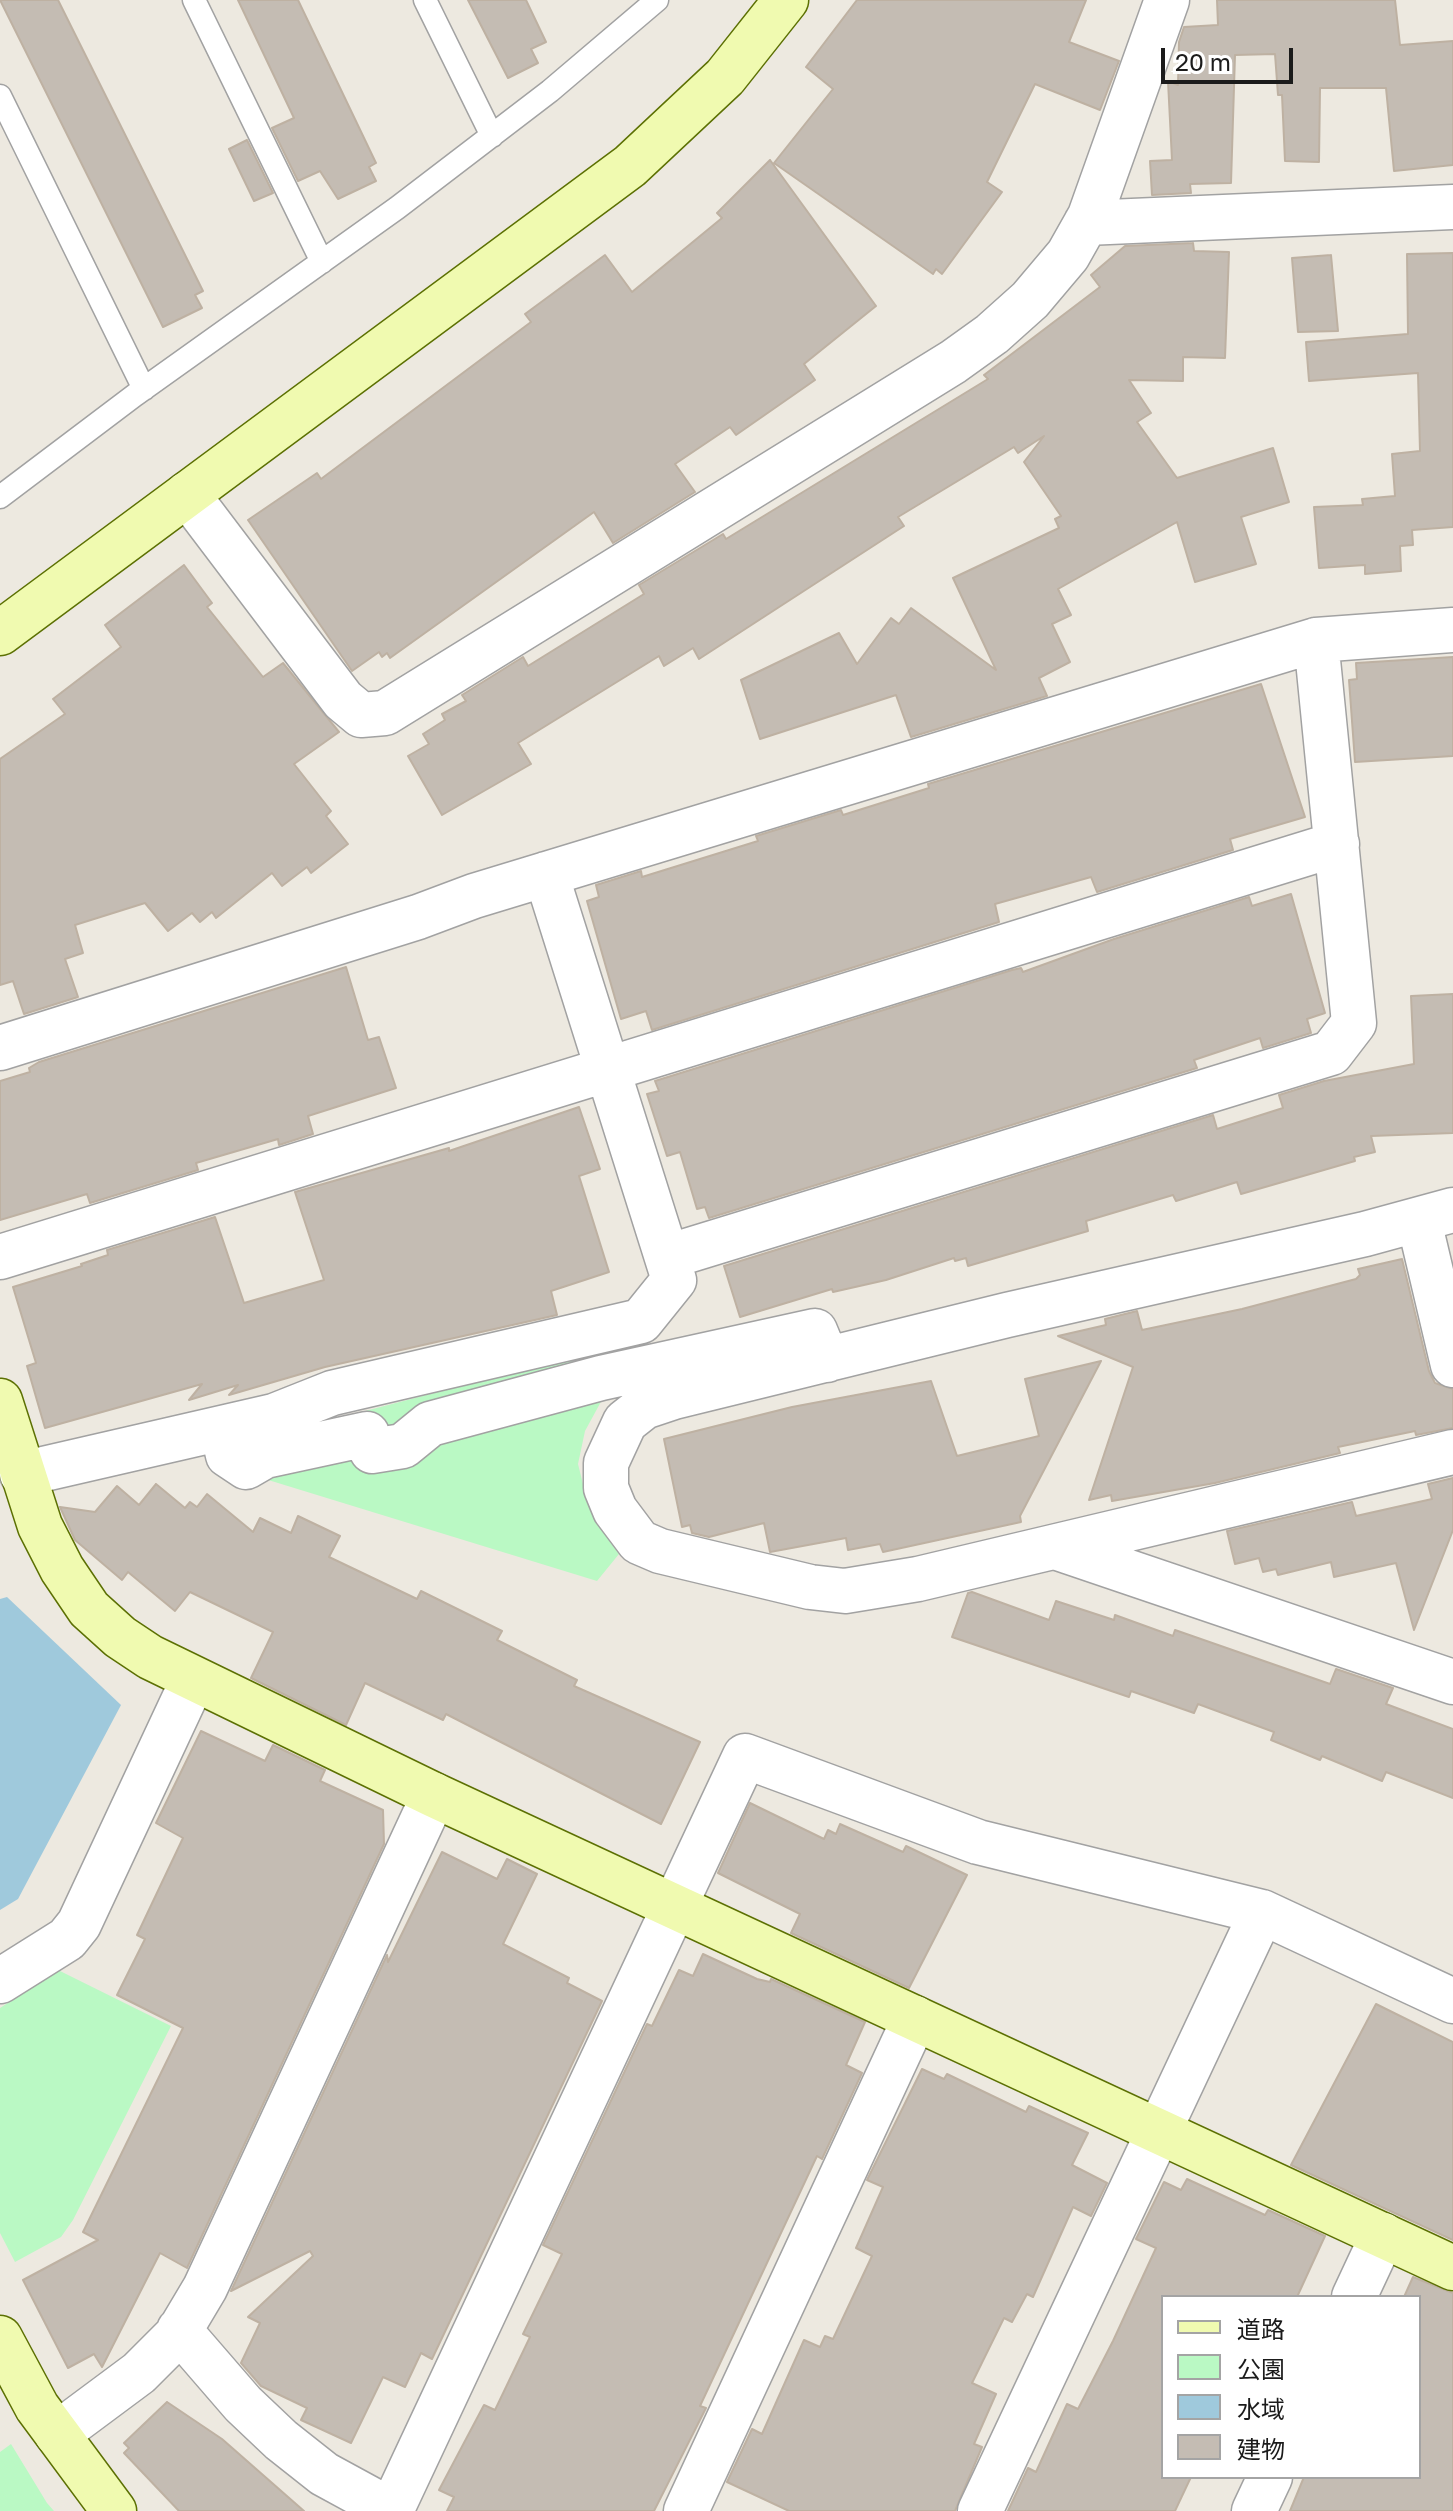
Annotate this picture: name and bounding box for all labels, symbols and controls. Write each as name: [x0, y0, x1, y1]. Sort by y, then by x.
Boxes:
scale bar: [1165, 32, 1297, 82]
text: 20 m: [1175, 47, 1231, 76]
legend: [1161, 2295, 1421, 2479]
text: 道路: [1237, 2314, 1285, 2343]
text: 公園: [1237, 2354, 1285, 2383]
text: 水域: [1237, 2394, 1285, 2423]
text: 建物: [1237, 2434, 1285, 2463]

